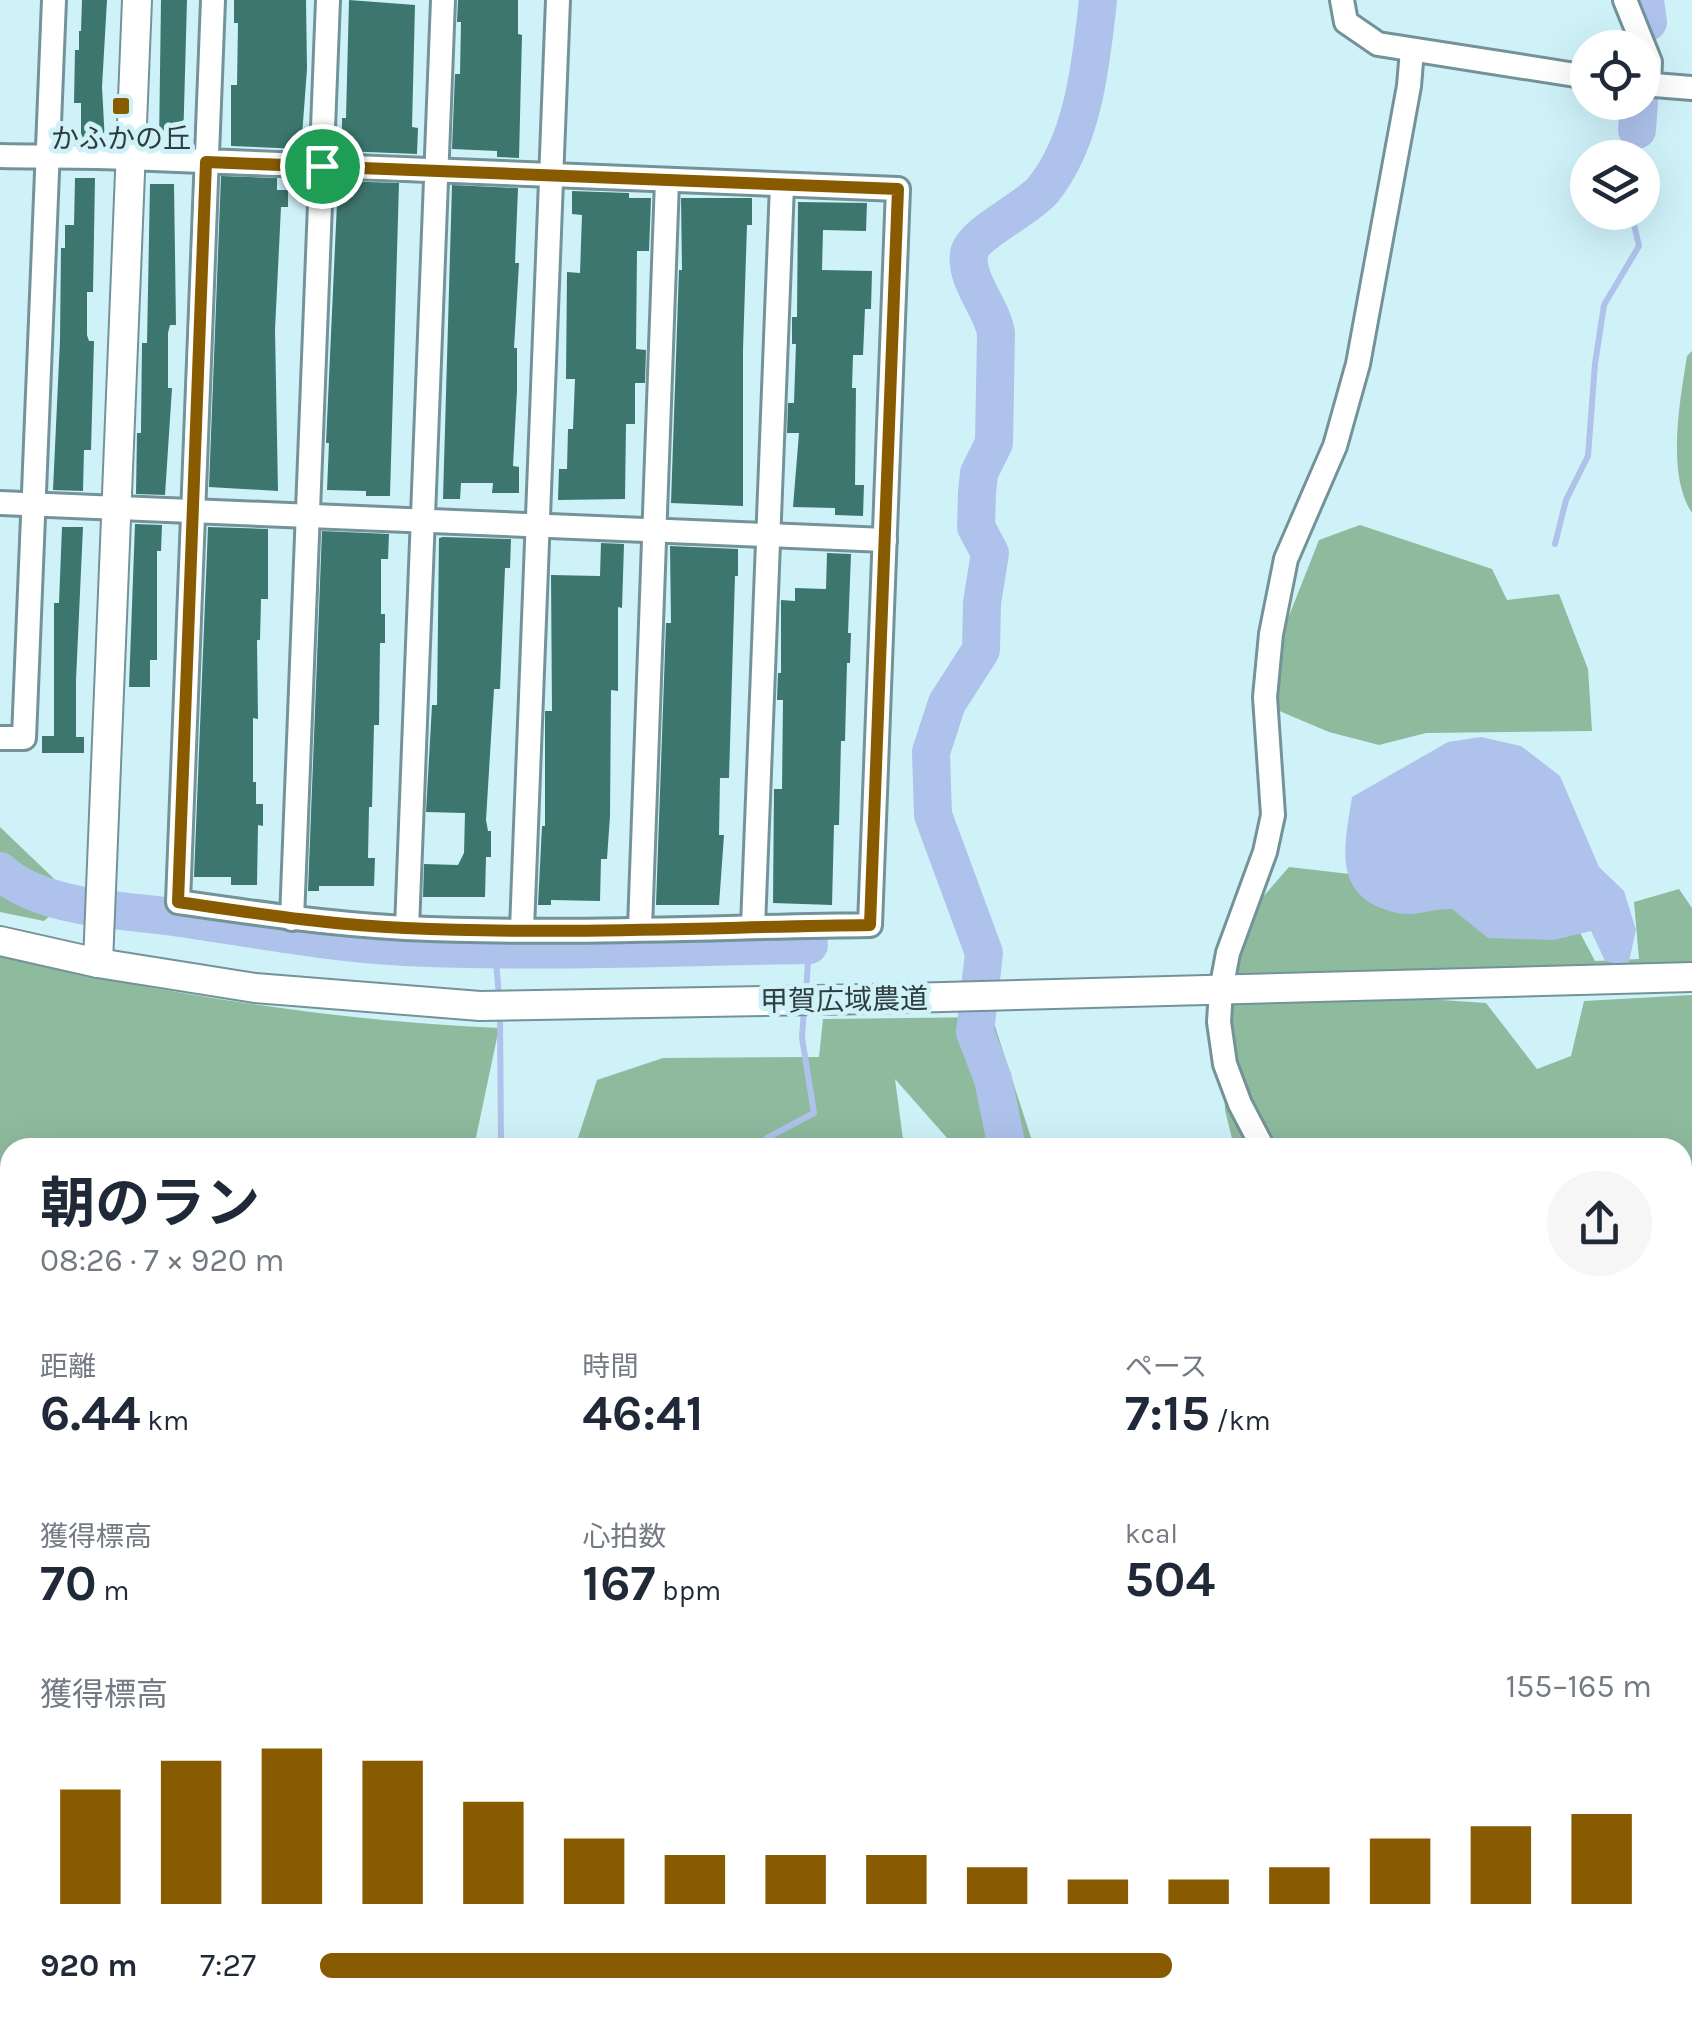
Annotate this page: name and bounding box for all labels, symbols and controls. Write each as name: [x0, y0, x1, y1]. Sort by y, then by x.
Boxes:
map controls: [1570, 30, 1660, 230]
button: locate: [1570, 30, 1660, 120]
marker: かふかの丘: [110, 95, 132, 117]
place label: かふかの丘: [51, 122, 191, 155]
pin: [280, 124, 365, 209]
icon: arrive: [295, 139, 350, 194]
button: layers: [1570, 140, 1660, 230]
street label: 甲賀広域農道: [760, 982, 928, 1018]
button: share: [1547, 1171, 1652, 1276]
text: 朝のラン: [40, 1172, 260, 1236]
text: 08:26 · 7 × 920 m: [40, 1242, 284, 1279]
text: 距離: [40, 1350, 96, 1383]
text: 時間: [582, 1350, 638, 1383]
text: ペース: [1125, 1350, 1207, 1383]
text: 6.44: [40, 1384, 141, 1443]
text: 46:41: [582, 1384, 703, 1443]
text: 7:15: [1125, 1384, 1210, 1443]
text: km: [141, 1404, 189, 1437]
text: /km: [1210, 1404, 1271, 1437]
text: kcal: [1125, 1517, 1178, 1550]
text: 獲得標高: [40, 1520, 152, 1553]
text: 心拍数: [582, 1520, 666, 1553]
text: 504: [1125, 1550, 1215, 1609]
text: 70: [40, 1554, 97, 1613]
text: 167: [582, 1554, 655, 1613]
text: m: [97, 1574, 129, 1607]
text: bpm: [655, 1574, 721, 1607]
text: 155–165 m: [1506, 1668, 1652, 1705]
text: 獲得標高: [40, 1676, 168, 1713]
text: 920 m: [40, 1947, 138, 1984]
text: 7:27: [200, 1947, 256, 1984]

